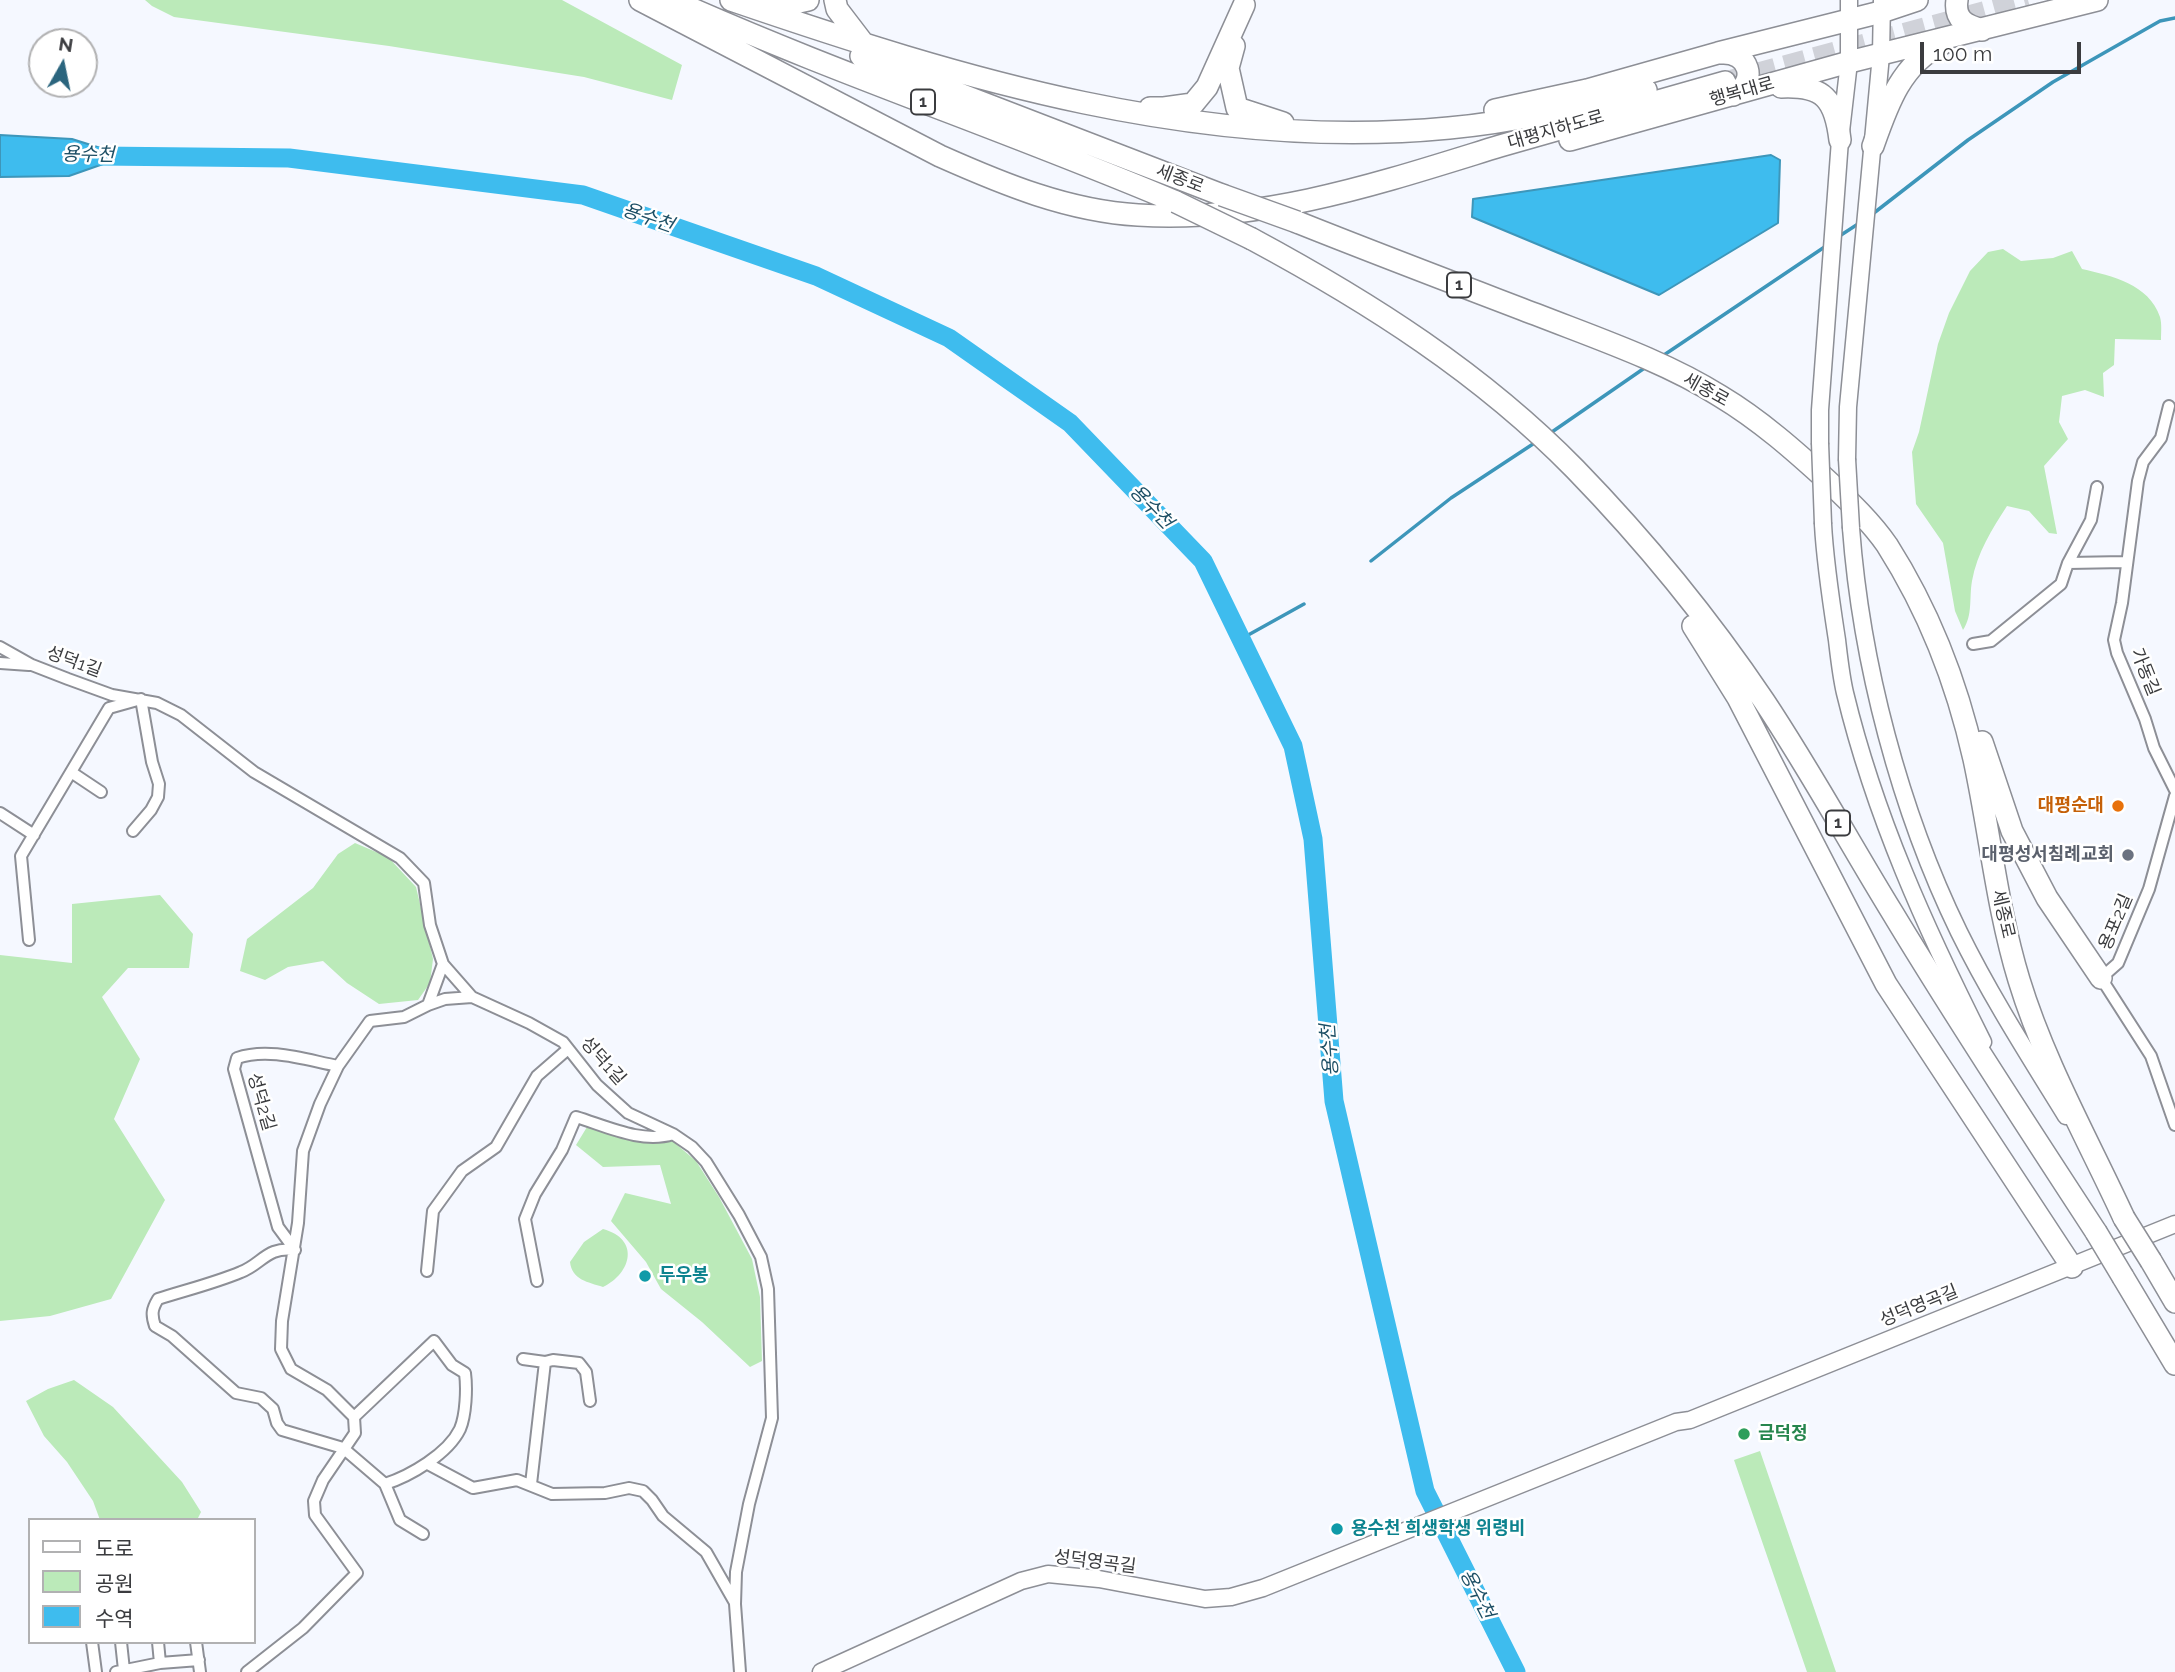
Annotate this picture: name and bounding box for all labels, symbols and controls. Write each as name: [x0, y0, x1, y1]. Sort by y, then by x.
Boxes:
north arrow: [28, 28, 98, 98]
scale bar: [1923, 28, 2084, 72]
text: N: [57, 32, 75, 56]
text: 100 m: [1933, 41, 1992, 66]
street label: 행복대로: [1707, 72, 1777, 112]
road number: 1: [911, 90, 935, 114]
street label: 대평지하도로: [1505, 106, 1607, 154]
water label: 용수천: [62, 143, 114, 167]
street label: 세종로: [1153, 160, 1207, 198]
water label: 용수천: [619, 199, 677, 237]
road number: 1: [1447, 272, 1471, 298]
street label: 세종로: [1679, 369, 1733, 411]
water label: 용수천: [1125, 480, 1177, 534]
street label: 성덕1길: [43, 642, 105, 682]
street label: 가동길: [2126, 645, 2164, 699]
place label: 대평순대: [2038, 795, 2104, 817]
marker: 대평순대: [2110, 798, 2126, 814]
road number: 1: [1826, 810, 1850, 836]
place label: 대평성서침례교회: [1982, 844, 2114, 866]
marker: 대평성서침례교회: [2120, 847, 2136, 863]
street label: 세종로: [1987, 887, 2019, 941]
street label: 용포2길: [2095, 891, 2137, 953]
water label: 용수천: [1317, 1023, 1343, 1077]
street label: 성덕1길: [576, 1032, 630, 1090]
street label: 성덕2길: [242, 1071, 280, 1133]
place label: 두우봉: [659, 1265, 709, 1287]
marker: 두우봉: [637, 1268, 653, 1284]
street label: 성덕영곡길: [1877, 1280, 1961, 1332]
place label: 금덕정: [1758, 1423, 1808, 1445]
marker: 금덕정: [1736, 1426, 1752, 1442]
legend: [28, 1518, 256, 1644]
place label: 용수천 희생학생 위령비: [1351, 1518, 1525, 1540]
marker: 용수천 희생학생 위령비: [1329, 1521, 1345, 1537]
text: 도로: [95, 1536, 134, 1561]
street label: 성덕영곡길: [1053, 1546, 1137, 1578]
water label: 용수천: [1455, 1565, 1499, 1623]
text: 공원: [95, 1571, 134, 1596]
text: 수역: [95, 1606, 134, 1631]

